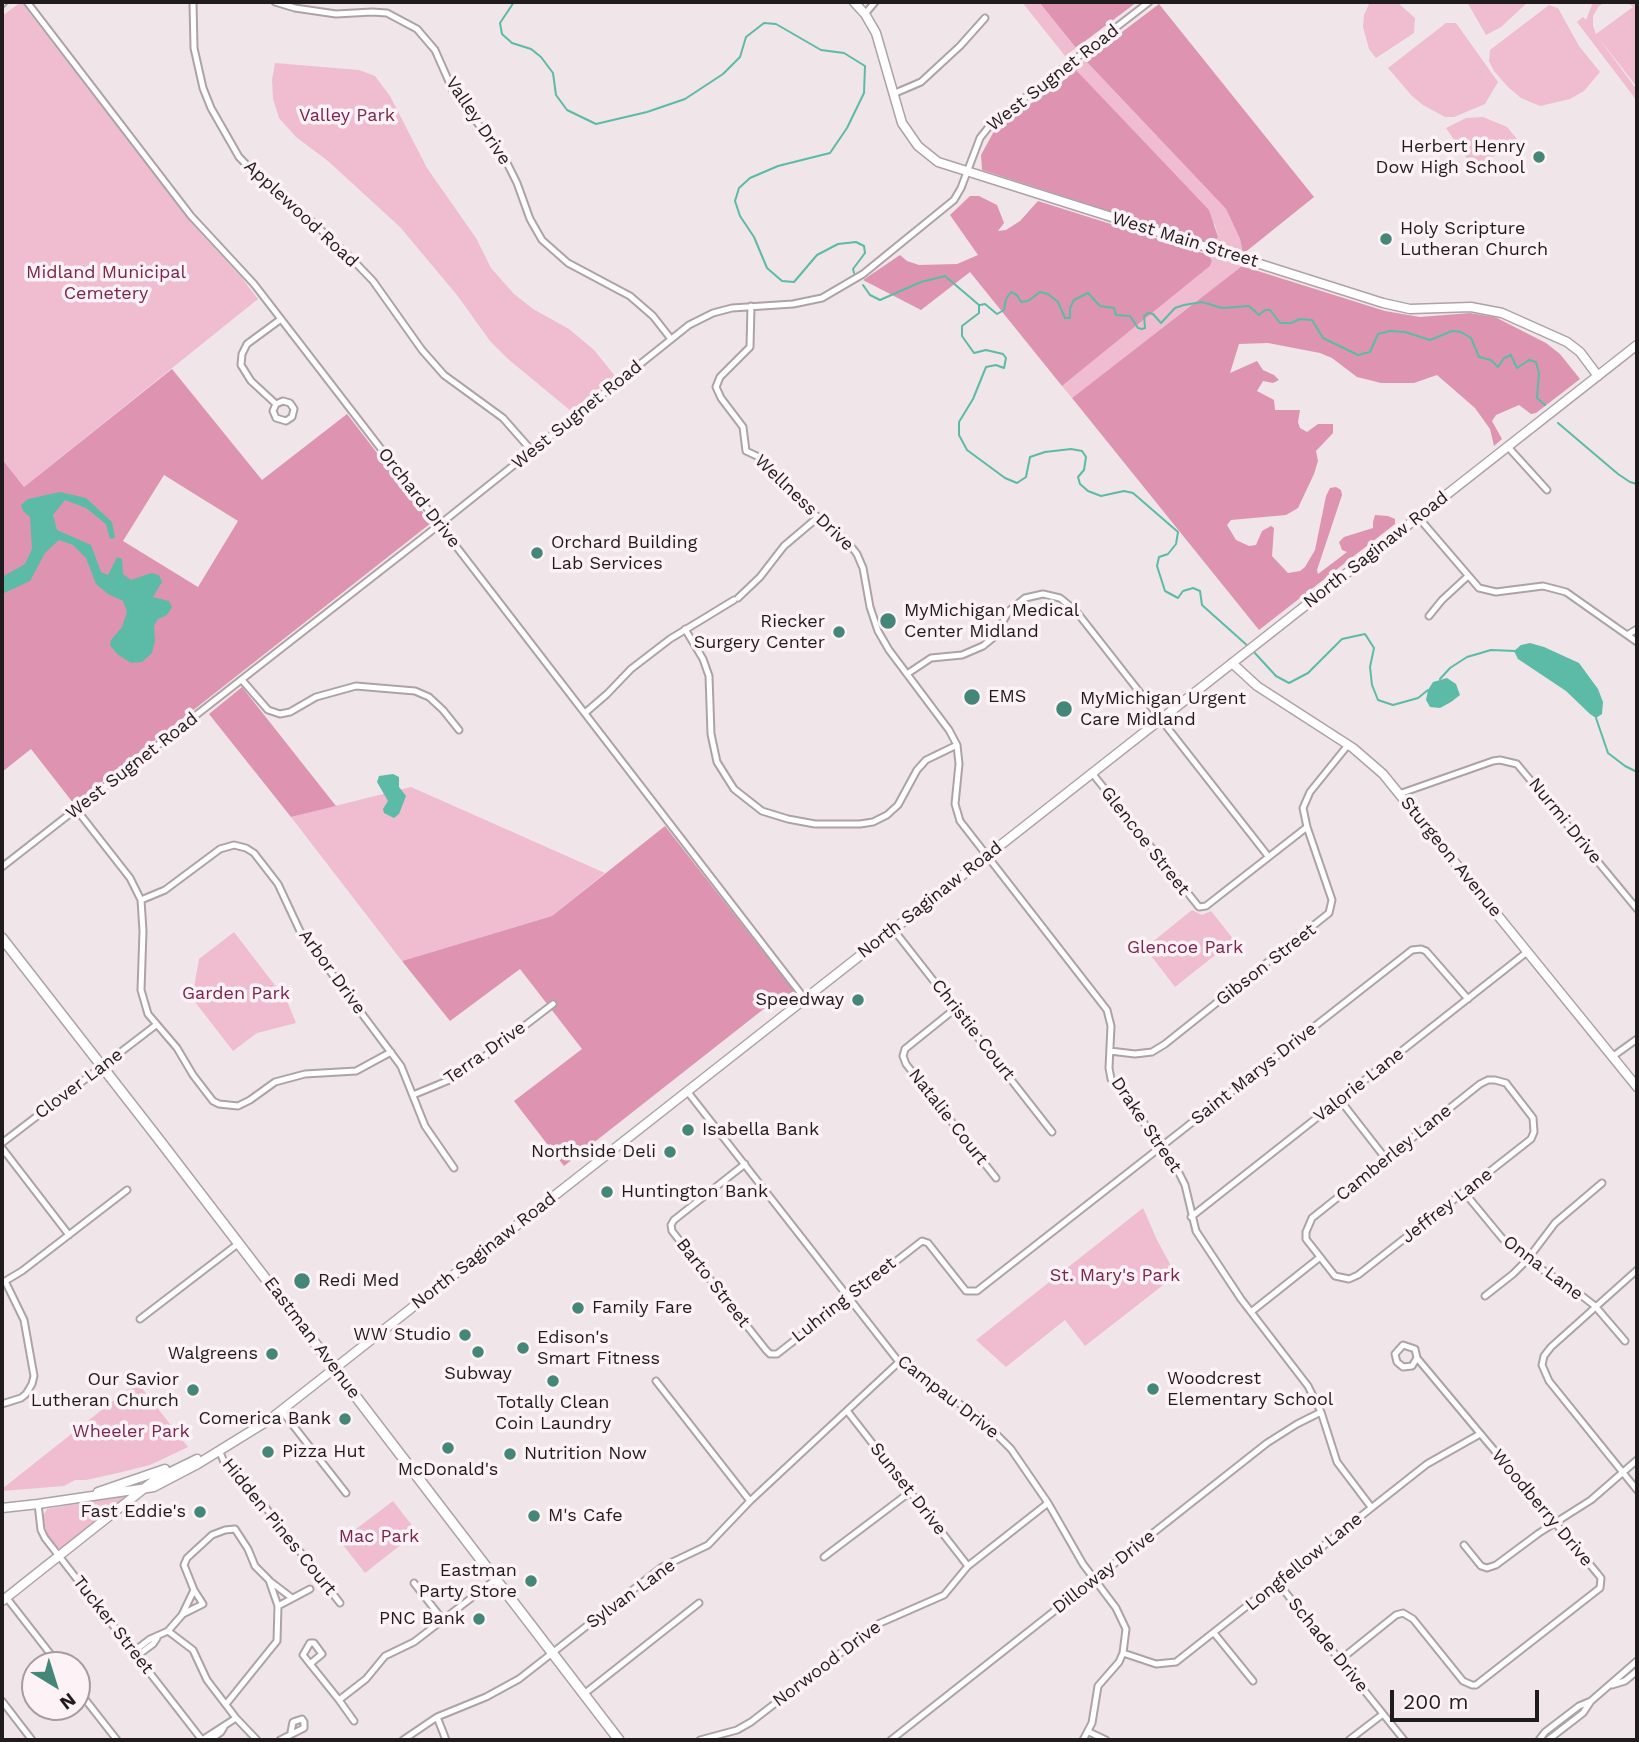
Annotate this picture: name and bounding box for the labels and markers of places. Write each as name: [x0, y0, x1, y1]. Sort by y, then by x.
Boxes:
place label: Herbert Henry Dow High School: [1376, 136, 1525, 178]
marker: Herbert Henry Dow High School: [1531, 149, 1547, 165]
place label: Holy Scripture Lutheran Church: [1400, 218, 1548, 260]
marker: Holy Scripture Lutheran Church: [1378, 231, 1394, 247]
place label: Orchard Building Lab Services: [551, 532, 697, 574]
marker: Orchard Building Lab Services: [529, 545, 545, 561]
place label: MyMichigan Medical Center Midland: [904, 600, 1079, 642]
place label: Riecker Surgery Center: [694, 611, 825, 654]
marker: MyMichigan Medical Center Midland: [878, 611, 898, 631]
marker: Riecker Surgery Center: [831, 624, 847, 640]
place label: EMS: [988, 686, 1026, 708]
marker: EMS: [962, 687, 982, 707]
place label: MyMichigan Urgent Care Midland: [1080, 688, 1246, 730]
marker: MyMichigan Urgent Care Midland: [1054, 699, 1074, 719]
place label: Speedway: [755, 989, 844, 1011]
marker: Speedway: [850, 992, 866, 1008]
place label: Isabella Bank: [702, 1119, 819, 1141]
marker: Isabella Bank: [680, 1122, 696, 1138]
place label: Northside Deli: [531, 1141, 656, 1163]
marker: Northside Deli: [662, 1144, 678, 1160]
place label: Huntington Bank: [621, 1181, 768, 1203]
marker: Huntington Bank: [599, 1184, 615, 1200]
place label: Redi Med: [318, 1270, 399, 1292]
marker: Redi Med: [292, 1271, 312, 1291]
place label: Family Fare: [592, 1297, 692, 1319]
marker: Family Fare: [570, 1300, 586, 1316]
place label: WW Studio: [353, 1324, 451, 1346]
marker: WW Studio: [457, 1327, 473, 1343]
place label: Edison's Smart Fitness: [537, 1327, 660, 1370]
marker: Edison's Smart Fitness: [515, 1340, 531, 1356]
place label: Walgreens: [168, 1343, 258, 1365]
marker: Subway: [470, 1344, 486, 1360]
marker: Walgreens: [264, 1346, 280, 1362]
place label: Subway: [444, 1363, 512, 1385]
place label: Woodcrest Elementary School: [1167, 1368, 1333, 1410]
place label: Our Savior Lutheran Church: [31, 1369, 179, 1412]
marker: Totally Clean Coin Laundry: [545, 1373, 561, 1389]
marker: Woodcrest Elementary School: [1145, 1381, 1161, 1397]
marker: Our Savior Lutheran Church: [185, 1382, 201, 1398]
place label: Totally Clean Coin Laundry: [495, 1392, 611, 1434]
place label: Comerica Bank: [198, 1408, 331, 1430]
marker: Comerica Bank: [337, 1411, 353, 1427]
marker: McDonald's: [440, 1440, 456, 1456]
place label: Pizza Hut: [282, 1441, 365, 1463]
place label: Nutrition Now: [524, 1443, 647, 1465]
marker: Pizza Hut: [260, 1444, 276, 1460]
marker: Nutrition Now: [502, 1446, 518, 1462]
place label: McDonald's: [398, 1459, 498, 1481]
place label: Fast Eddie's: [81, 1501, 186, 1523]
marker: Fast Eddie's: [192, 1504, 208, 1520]
place label: M's Cafe: [548, 1505, 623, 1527]
marker: M's Cafe: [526, 1508, 542, 1524]
place label: Eastman Party Store: [419, 1560, 517, 1602]
marker: Eastman Party Store: [523, 1573, 539, 1589]
place label: PNC Bank: [379, 1608, 465, 1630]
marker: PNC Bank: [471, 1611, 487, 1627]

